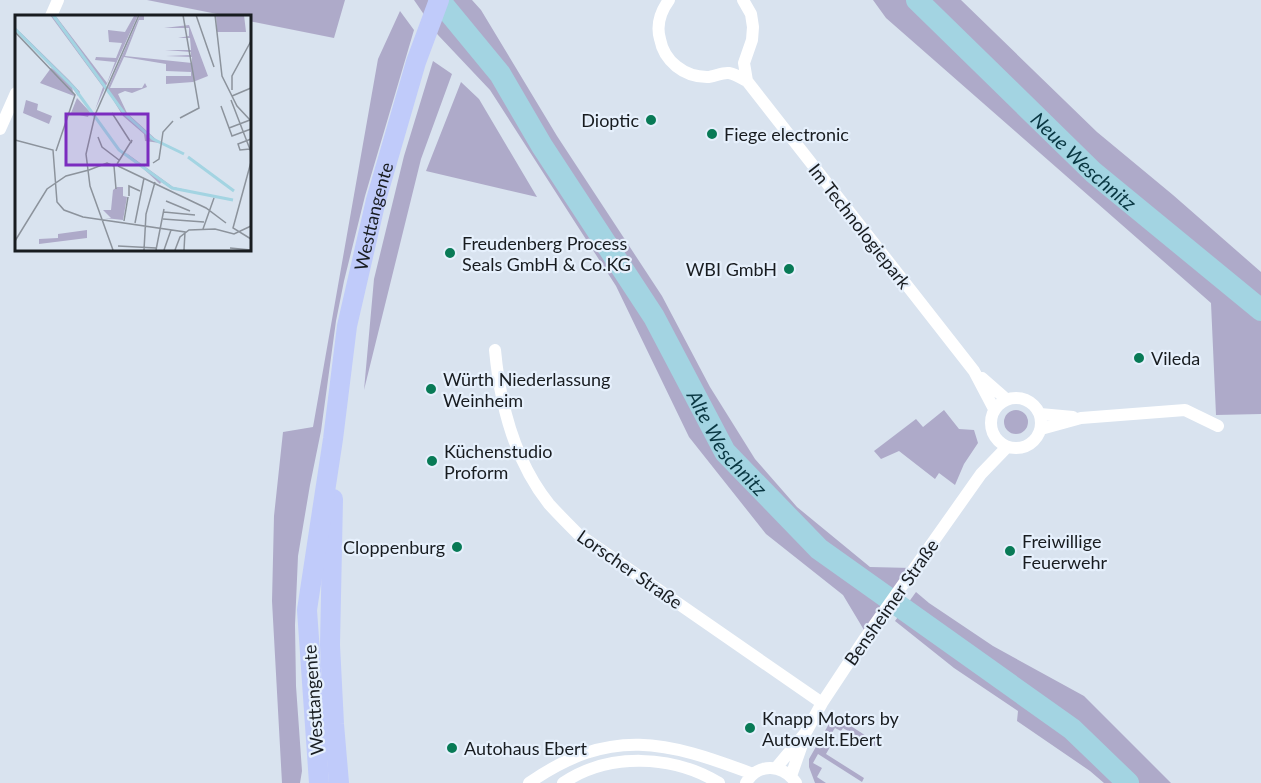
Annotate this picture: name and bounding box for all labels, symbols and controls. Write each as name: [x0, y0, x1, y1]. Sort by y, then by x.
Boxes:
inset map: [15, 15, 250, 250]
water label: Neue Weschnitz: [1027, 107, 1142, 215]
place label: Dioptic: [581, 109, 639, 131]
marker: Dioptic: [644, 113, 658, 127]
place label: Fiege electronic: [724, 123, 849, 145]
marker: Fiege electronic: [705, 127, 719, 141]
street label: Im Technologiepark: [804, 159, 916, 294]
street label: Westtangente: [349, 160, 397, 273]
place label: Freudenberg Process Seals GmbH & Co.KG: [462, 232, 631, 275]
marker: Freudenberg Process Seals GmbH & Co.KG: [443, 246, 457, 260]
place label: WBI GmbH: [686, 258, 777, 280]
marker: WBI GmbH: [782, 262, 796, 276]
place label: Vileda: [1151, 347, 1200, 369]
marker: Vileda: [1132, 351, 1146, 365]
place label: Würth Niederlassung Weinheim: [443, 368, 610, 411]
marker: Würth Niederlassung Weinheim: [424, 382, 438, 396]
water label: Alte Weschnitz: [682, 385, 773, 501]
place label: Küchenstudio Proform: [444, 440, 553, 483]
marker: Küchenstudio Proform: [425, 454, 439, 468]
street label: Lorscher Straße: [573, 525, 687, 613]
place label: Freiwillige Feuerwehr: [1022, 530, 1108, 573]
street label: Bensheimer Straße: [839, 535, 943, 669]
place label: Cloppenburg: [343, 536, 445, 558]
marker: Cloppenburg: [450, 540, 464, 554]
marker: Freiwillige Feuerwehr: [1003, 544, 1017, 558]
street label: Westtangente: [298, 644, 328, 756]
place label: Knapp Motors by Autowelt.Ebert: [762, 707, 900, 750]
marker: Knapp Motors by Autowelt.Ebert: [743, 721, 757, 735]
place label: Autohaus Ebert: [464, 737, 587, 759]
marker: Autohaus Ebert: [445, 741, 459, 755]

